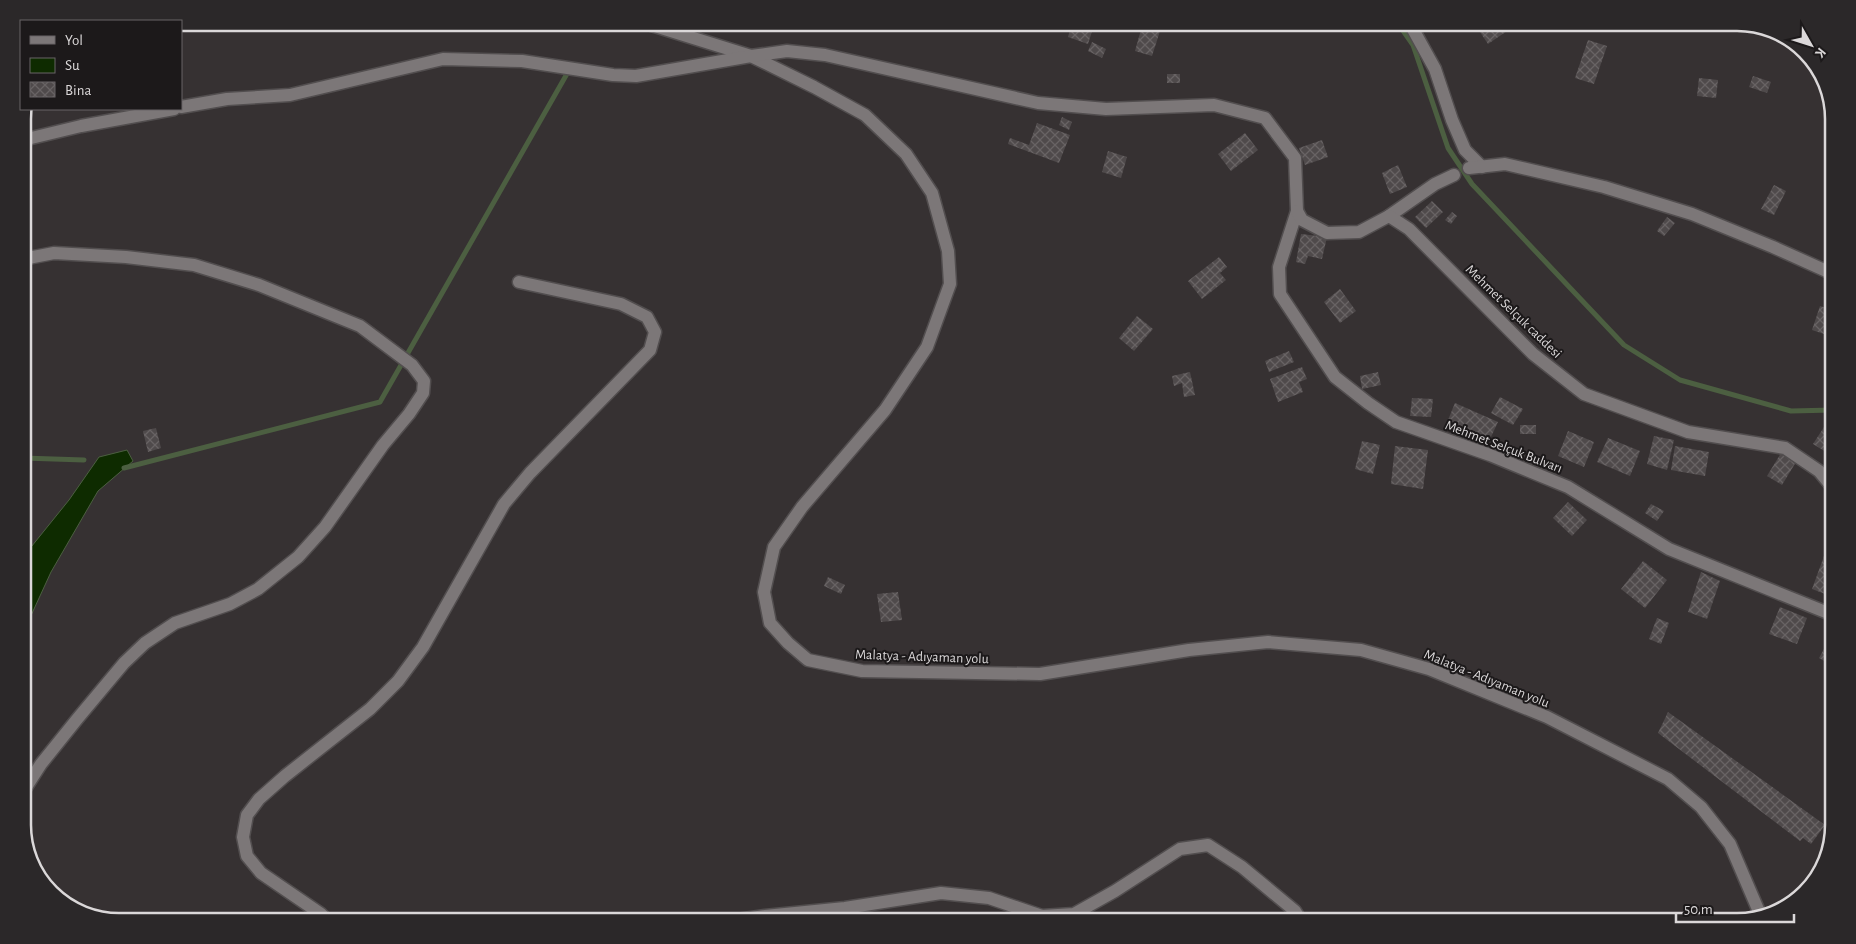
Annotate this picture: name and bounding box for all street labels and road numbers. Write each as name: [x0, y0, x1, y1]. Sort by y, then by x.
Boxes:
street label: Mehmet Selçuk caddesi: [1463, 262, 1564, 361]
street label: Mehmet Selçuk Bulvarı: [1443, 418, 1564, 476]
street label: Malatya - Adıyaman yolu: [1422, 647, 1551, 710]
street label: Malatya - Adıyaman yolu: [855, 648, 989, 666]

